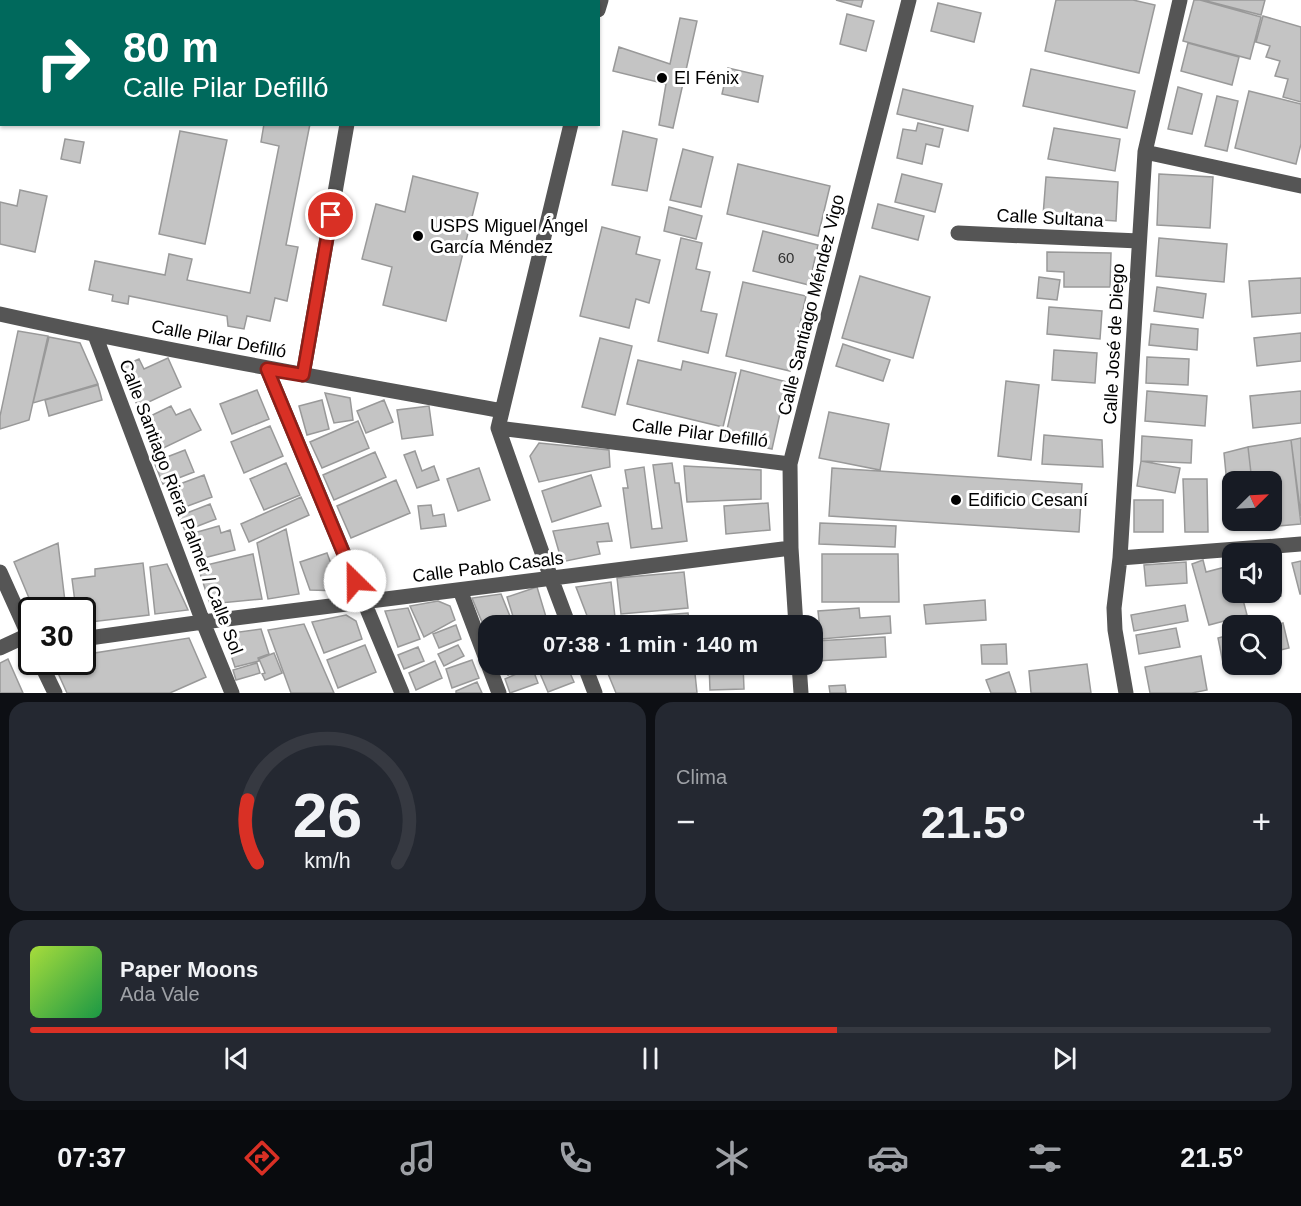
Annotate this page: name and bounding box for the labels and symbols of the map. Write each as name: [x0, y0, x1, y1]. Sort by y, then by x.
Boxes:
place label: El Fénix: [674, 68, 739, 88]
marker: El Fénix: [655, 71, 669, 85]
pin: [305, 189, 356, 240]
street label: Calle Santiago Méndez Vigo: [774, 193, 848, 417]
street label: Calle Sultana: [996, 205, 1105, 231]
place label: USPS Miguel Ángel García Méndez: [430, 216, 588, 257]
marker: USPS Miguel Ángel García Méndez: [411, 229, 425, 243]
house number: 60: [778, 249, 794, 266]
street label: Calle José de Diego: [1100, 263, 1128, 425]
street label: Calle Pilar Defilló: [150, 316, 288, 362]
street label: Calle Santiago Riera Palmer / Calle Sol: [115, 357, 247, 657]
street label: Calle Pilar Defilló: [631, 415, 769, 451]
north arrow: [1222, 471, 1282, 531]
place label: Edificio Cesaní: [968, 490, 1088, 510]
marker: Edificio Cesaní: [949, 493, 963, 507]
street label: Calle Pablo Casals: [411, 548, 565, 586]
position arrow: [323, 549, 387, 613]
speed limit sign: 30: [18, 597, 96, 675]

